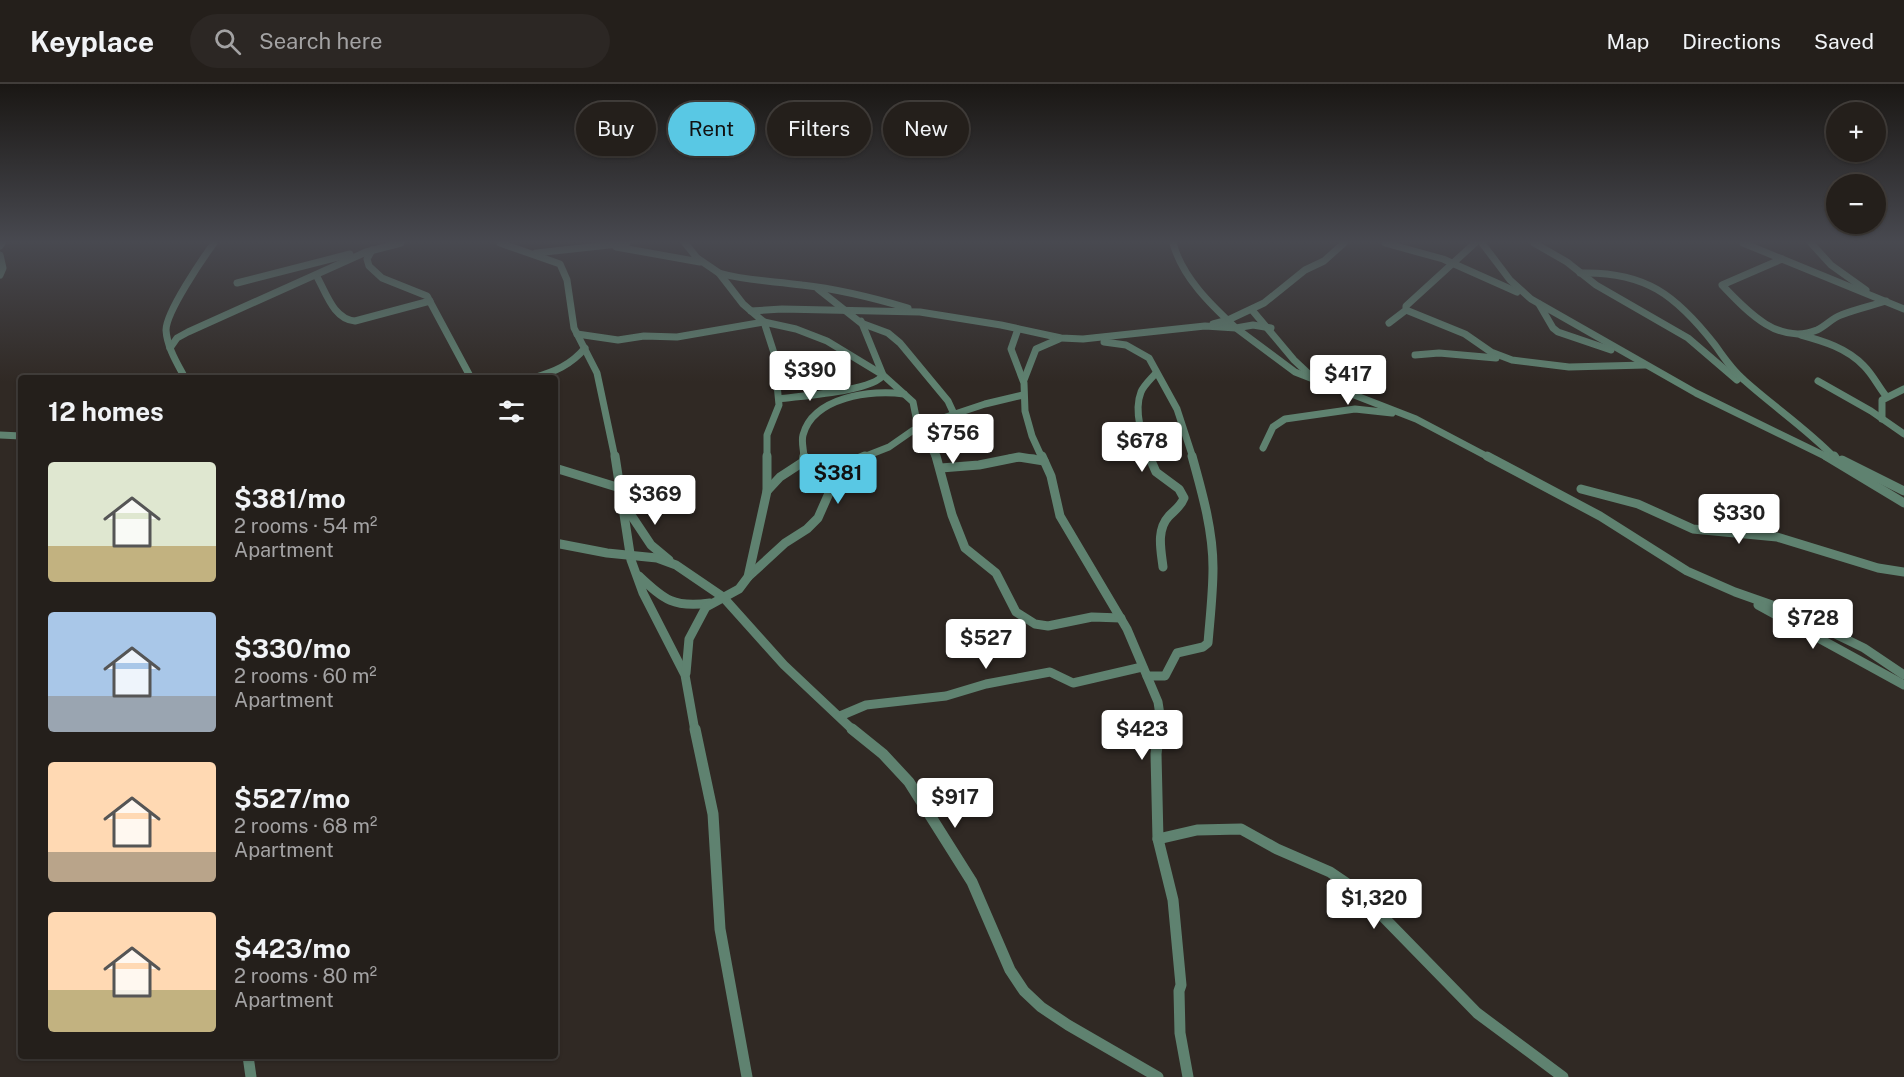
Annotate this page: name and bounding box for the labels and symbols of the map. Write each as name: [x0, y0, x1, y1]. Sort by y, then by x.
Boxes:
pin: $390: [774, 351, 846, 402]
pin: $417: [1312, 355, 1384, 406]
pin: $756: [917, 414, 989, 465]
pin: $678: [1106, 422, 1178, 473]
pin: $381: [802, 454, 874, 505]
pin: $369: [619, 475, 691, 526]
pin: $330: [1703, 494, 1775, 545]
pin: $728: [1777, 599, 1849, 650]
pin: $527: [950, 619, 1022, 670]
pin: $423: [1106, 710, 1178, 761]
pin: $917: [919, 778, 991, 829]
pin: $1,320: [1325, 879, 1423, 930]

